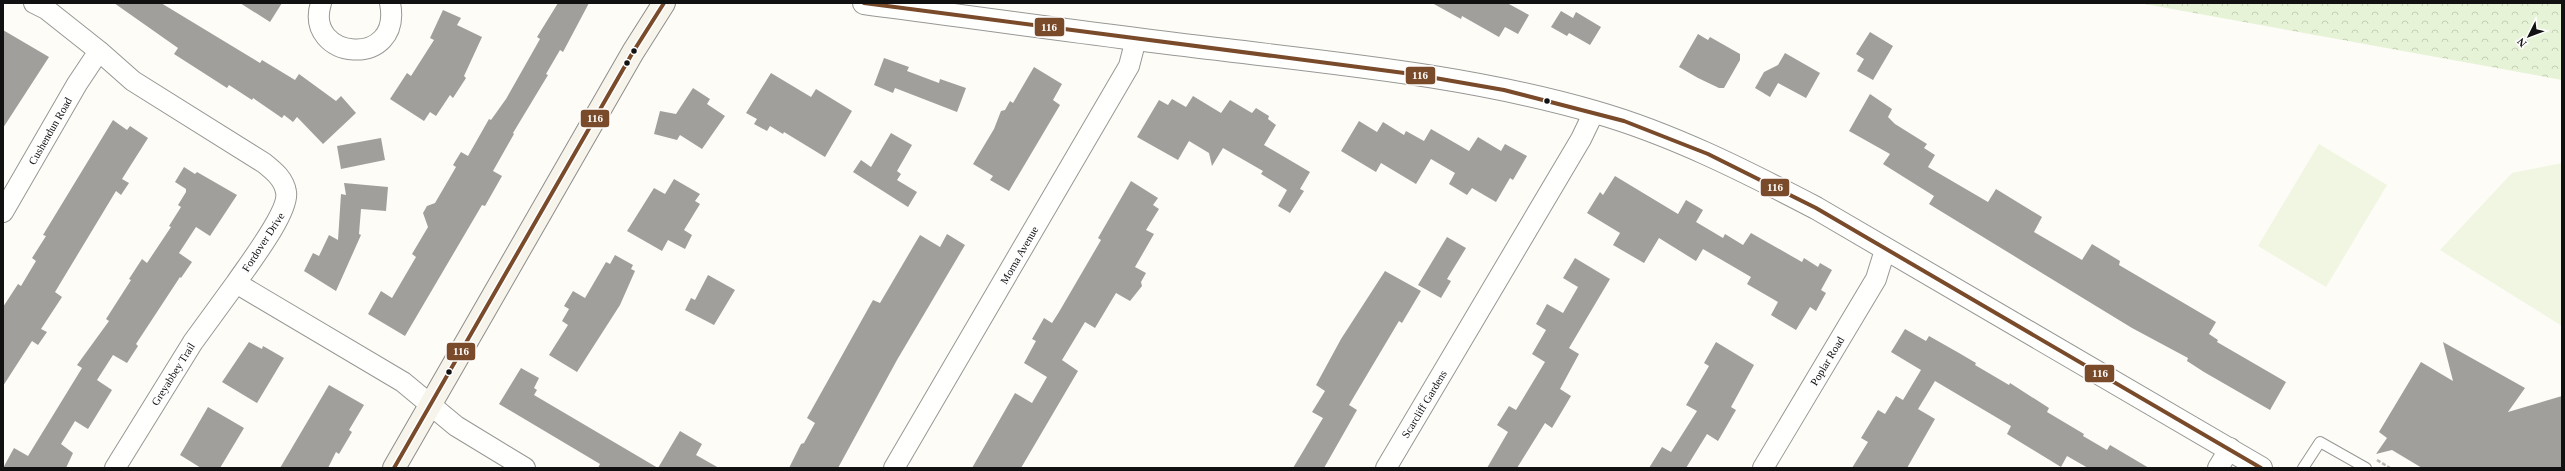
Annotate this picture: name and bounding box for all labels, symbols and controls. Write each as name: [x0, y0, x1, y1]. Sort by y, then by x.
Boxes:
north arrow: [2509, 16, 2549, 56]
line badge: 116: [1034, 17, 1065, 37]
text: 116: [1041, 21, 1057, 33]
text: N: [2514, 36, 2529, 50]
unlabelled marker: [629, 46, 639, 56]
unlabelled marker: [622, 58, 632, 68]
line badge: 116: [1405, 66, 1436, 85]
text: 116: [1412, 69, 1428, 81]
street label: Cushendun Road: [26, 95, 74, 167]
unlabelled marker: [1542, 96, 1552, 106]
line badge: 116: [580, 109, 610, 128]
text: 116: [587, 112, 603, 124]
line badge: 116: [1760, 178, 1790, 197]
text: 116: [1767, 181, 1783, 193]
street label: Fordover Drive: [239, 210, 287, 274]
street label: Morna Avenue: [998, 224, 1040, 286]
street label: Poplar Road: [1808, 334, 1846, 388]
street label: Greyabbey Trail: [149, 340, 197, 408]
line badge: 116: [446, 342, 476, 361]
text: 116: [453, 345, 469, 357]
line badge: 116: [2084, 364, 2115, 383]
unlabelled marker: [444, 367, 454, 377]
text: 116: [2092, 367, 2108, 379]
street label: Scarcliff Gardens: [1399, 368, 1449, 440]

